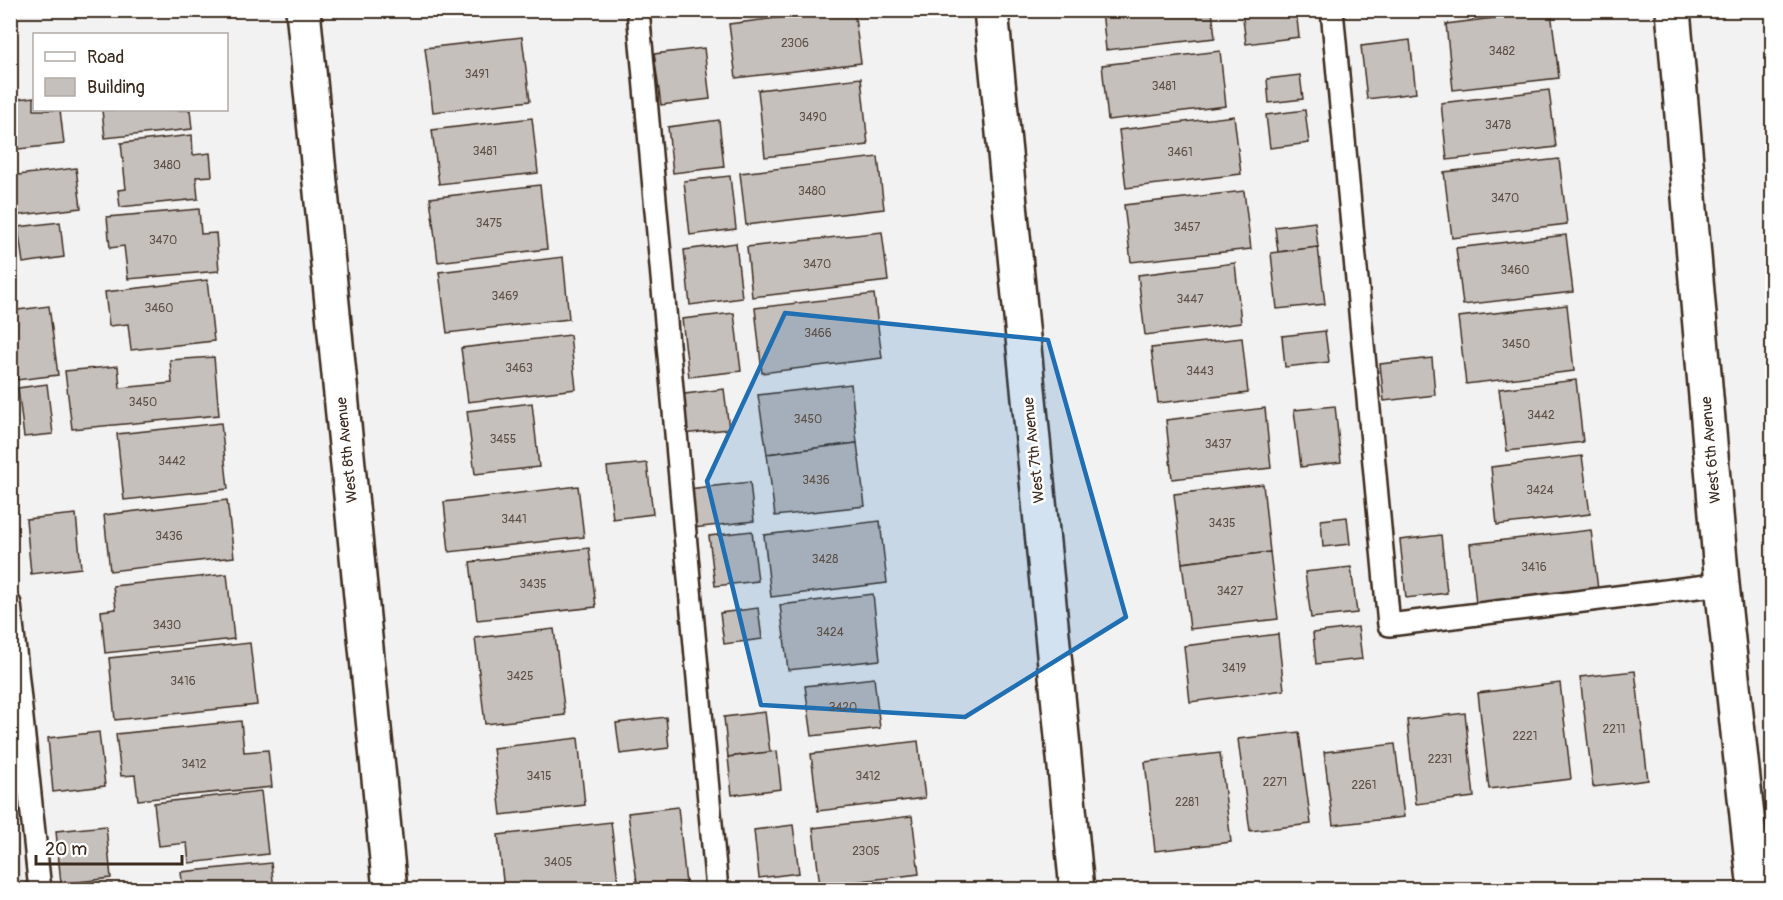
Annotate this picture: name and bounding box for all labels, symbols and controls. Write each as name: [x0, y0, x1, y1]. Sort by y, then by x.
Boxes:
legend: [33, 33, 228, 111]
house number: 2306: [781, 36, 809, 51]
house number: 3482: [1489, 44, 1515, 59]
text: Road: [87, 46, 124, 69]
house number: 3491: [465, 67, 489, 82]
text: Building: [87, 76, 145, 99]
house number: 3481: [1152, 79, 1176, 94]
house number: 3490: [799, 110, 827, 125]
house number: 3478: [1485, 118, 1511, 133]
house number: 3481: [473, 144, 497, 159]
house number: 3461: [1167, 145, 1193, 160]
house number: 3480: [153, 158, 181, 173]
house number: 3480: [798, 184, 826, 199]
house number: 3470: [1491, 191, 1519, 206]
house number: 3475: [476, 216, 502, 231]
house number: 3457: [1174, 220, 1201, 235]
house number: 3470: [149, 233, 177, 248]
house number: 3470: [803, 257, 831, 272]
house number: 3460: [1501, 263, 1529, 278]
house number: 3469: [492, 289, 518, 304]
house number: 3447: [1177, 292, 1204, 307]
house number: 3460: [145, 301, 173, 316]
house number: 3466: [804, 326, 832, 341]
house number: 3450: [1502, 337, 1530, 352]
house number: 3463: [505, 361, 533, 376]
house number: 3443: [1186, 364, 1214, 379]
house number: 3450: [129, 395, 157, 410]
street label: West 7th Avenue: [1019, 395, 1049, 504]
street label: West 6th Avenue: [1697, 395, 1725, 504]
street label: West 8th Avenue: [332, 396, 362, 504]
house number: 3442: [1527, 408, 1555, 423]
house number: 3450: [794, 412, 822, 427]
house number: 3455: [490, 432, 516, 447]
house number: 3437: [1205, 437, 1232, 452]
house number: 3442: [158, 454, 186, 469]
house number: 3436: [802, 473, 830, 488]
house number: 3424: [1526, 483, 1554, 498]
house number: 3441: [501, 512, 527, 527]
house number: 3435: [1209, 516, 1235, 531]
house number: 3436: [155, 529, 183, 544]
house number: 3428: [812, 552, 838, 567]
house number: 3416: [1521, 560, 1547, 575]
house number: 3435: [520, 577, 546, 592]
house number: 3427: [1217, 584, 1244, 599]
house number: 3430: [153, 618, 181, 633]
house number: 3424: [816, 625, 844, 640]
house number: 3419: [1222, 661, 1246, 676]
house number: 3425: [507, 669, 533, 684]
house number: 3416: [170, 674, 196, 689]
house number: 3420: [829, 700, 857, 715]
house number: 2211: [1603, 722, 1625, 737]
house number: 2221: [1513, 729, 1537, 744]
house number: 2231: [1428, 752, 1452, 767]
house number: 3412: [181, 757, 207, 772]
house number: 3415: [527, 769, 551, 784]
house number: 3412: [855, 769, 881, 784]
house number: 2271: [1263, 775, 1287, 790]
house number: 2261: [1351, 778, 1377, 793]
house number: 2281: [1175, 795, 1199, 810]
scale bar: [36, 828, 182, 866]
text: 20 m: [45, 838, 87, 861]
house number: 2305: [852, 844, 880, 859]
house number: 3405: [544, 855, 572, 870]

